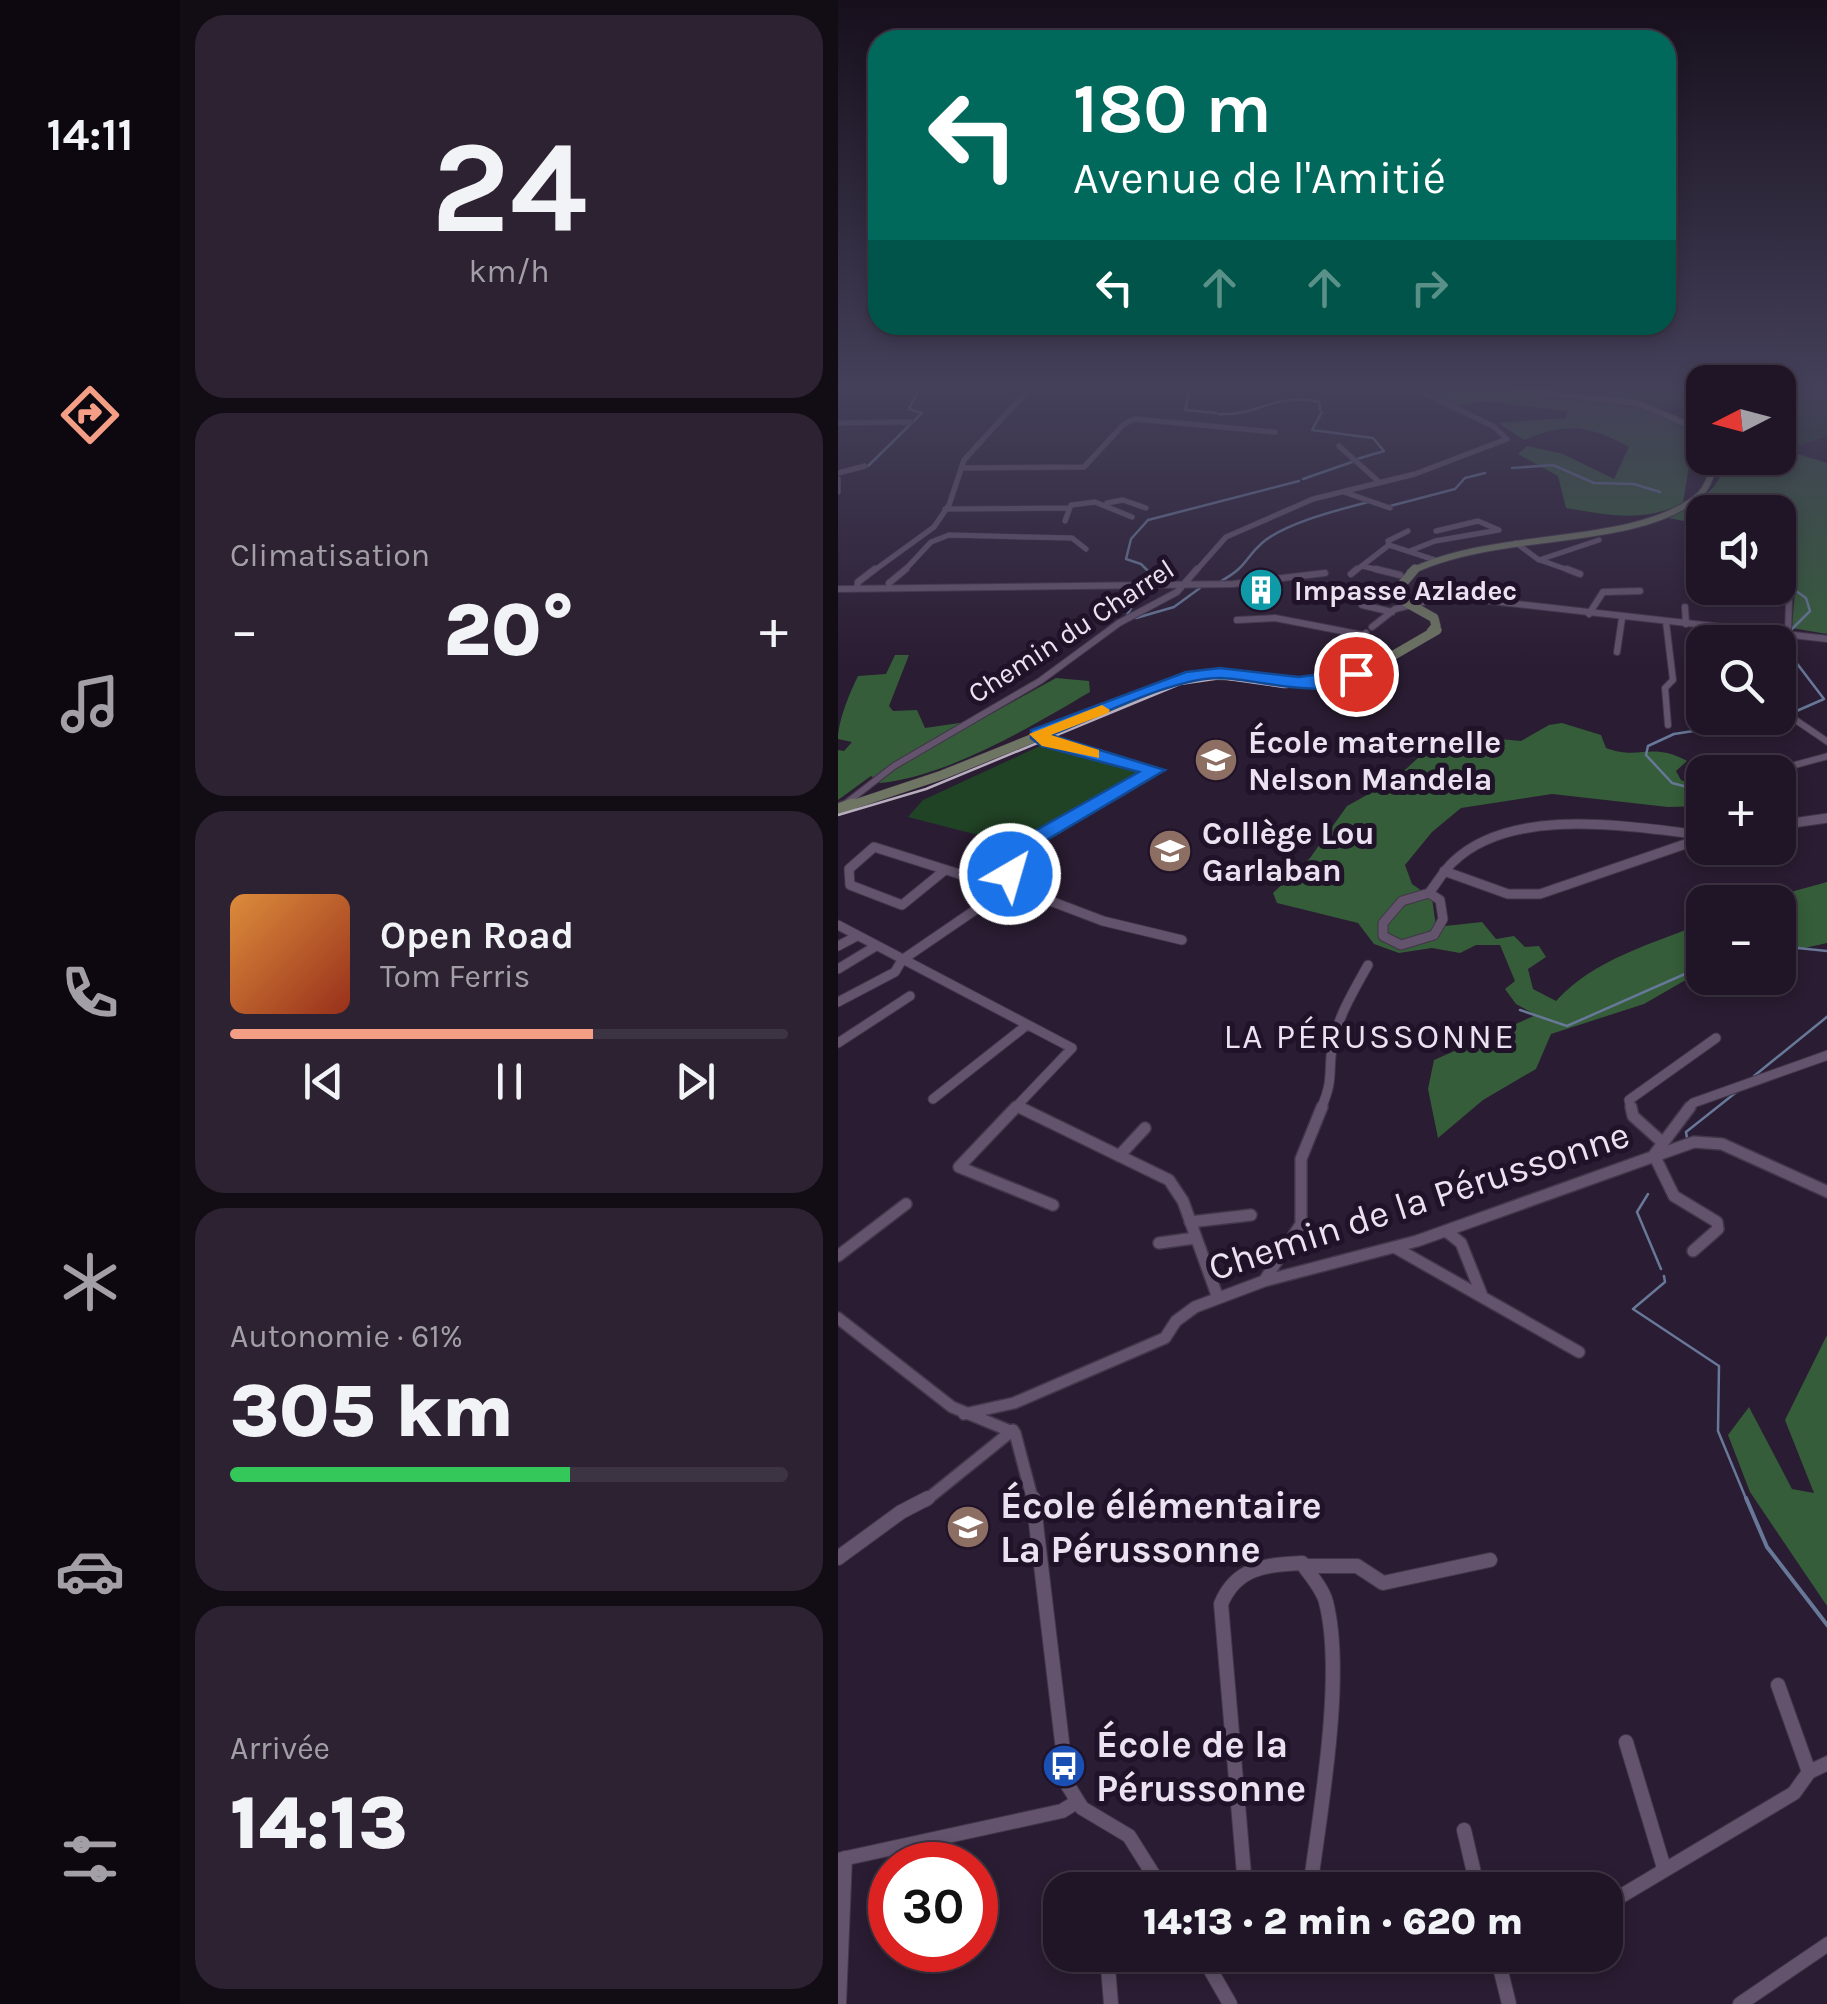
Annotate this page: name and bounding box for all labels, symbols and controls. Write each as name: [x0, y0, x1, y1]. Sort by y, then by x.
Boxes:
text: 180 m: [1073, 68, 1272, 150]
icon: left: [908, 70, 1038, 200]
text: 14:11: [46, 109, 134, 161]
text: 24: [431, 112, 587, 264]
text: Avenue de l'Amitié: [1073, 152, 1446, 204]
text: km/h: [468, 253, 550, 290]
icon: left: [1087, 260, 1142, 315]
icon: ahead: [1192, 260, 1247, 315]
icon: ahead: [1297, 260, 1352, 315]
icon: right: [1402, 260, 1457, 315]
north arrow: [1686, 365, 1796, 475]
map controls: [1686, 365, 1796, 995]
icon: directions: [55, 380, 125, 450]
button: sound: [1686, 495, 1796, 605]
text: Climatisation: [230, 537, 430, 574]
street label: Chemin du Charrel: [962, 552, 1180, 710]
building icon: Impasse Azladec: [1238, 567, 1284, 613]
place label: Impasse Azladec: [1294, 574, 1517, 607]
text: 20°: [444, 586, 574, 674]
text: −: [230, 598, 259, 662]
text: +: [759, 598, 788, 662]
button: search: [1686, 625, 1796, 735]
pin: [1314, 632, 1399, 717]
icon: arrive: [1329, 647, 1384, 702]
icon: music: [55, 669, 125, 739]
place label: École maternelle Nelson Mandela: [1248, 722, 1501, 798]
school or university icon: École maternelle Nelson Mandela: [1193, 737, 1239, 783]
button: +: [1686, 755, 1796, 865]
place label: Collège Lou Garlaban: [1202, 815, 1375, 889]
position arrow: [958, 822, 1062, 926]
school or university icon: Collège Lou Garlaban: [1147, 828, 1193, 874]
button: −: [1686, 885, 1796, 995]
text: Open Road: [380, 913, 574, 958]
icon: phone: [55, 958, 125, 1028]
text: Tom Ferris: [380, 958, 530, 995]
district label: LA PÉRUSSONNE: [1223, 1016, 1517, 1057]
icon: previous: [296, 1054, 351, 1109]
icon: pause: [482, 1054, 537, 1109]
icon: next: [668, 1054, 723, 1109]
street label: Chemin de la Pérussonne: [1203, 1112, 1635, 1290]
icon: climate: [55, 1247, 125, 1317]
text: Autonomie · 61%: [230, 1318, 463, 1355]
text: 305 km: [230, 1367, 514, 1455]
place label: École élémentaire La Pérussonne: [1000, 1481, 1322, 1572]
school or university icon: École élémentaire La Pérussonne: [945, 1504, 991, 1550]
icon: car: [55, 1536, 125, 1606]
place label: École de la Pérussonne: [1096, 1720, 1306, 1811]
text: Arrivée: [230, 1730, 330, 1767]
bus stop icon: École de la Pérussonne: [1041, 1743, 1087, 1789]
text: 14:13: [230, 1779, 408, 1867]
icon: filters: [55, 1824, 125, 1894]
speed limit sign: 30: [868, 1842, 998, 1972]
text: 14:13 · 2 min · 620 m: [1143, 1899, 1523, 1944]

